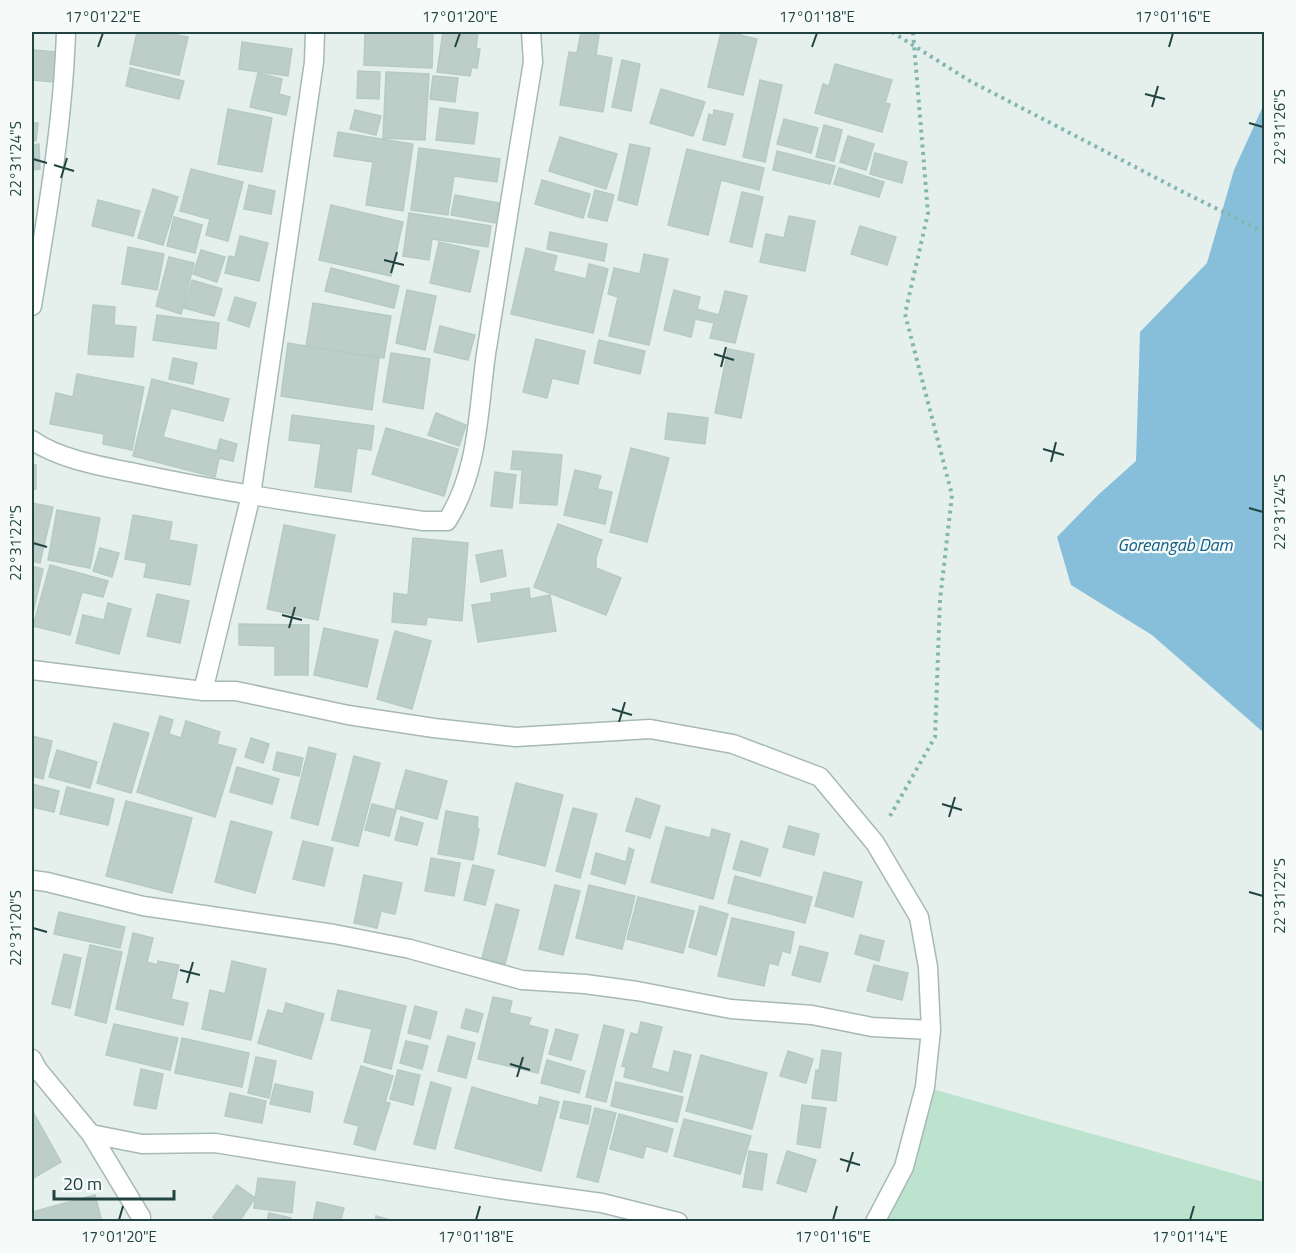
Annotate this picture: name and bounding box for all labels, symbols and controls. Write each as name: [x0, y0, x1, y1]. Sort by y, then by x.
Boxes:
text: 17°01'22"E: [65, 5, 141, 28]
text: 17°01'20"E: [422, 5, 498, 28]
text: 17°01'18"E: [779, 5, 855, 28]
text: 17°01'16"E: [1135, 5, 1211, 28]
text: 22°31'26"S: [1268, 89, 1291, 165]
text: 22°31'24"S: [4, 121, 27, 197]
text: 22°31'24"S: [1268, 474, 1291, 550]
text: 22°31'22"S: [4, 505, 27, 581]
water label: Goreangab Dam: [1117, 531, 1234, 558]
text: 22°31'22"S: [1268, 858, 1291, 934]
text: 22°31'20"S: [4, 890, 27, 966]
scale bar: [54, 1163, 174, 1201]
text: 20 m: [63, 1170, 102, 1197]
text: 17°01'20"E: [81, 1225, 157, 1248]
text: 17°01'18"E: [438, 1225, 514, 1248]
text: 17°01'16"E: [795, 1225, 871, 1248]
text: 17°01'14"E: [1152, 1225, 1228, 1248]

